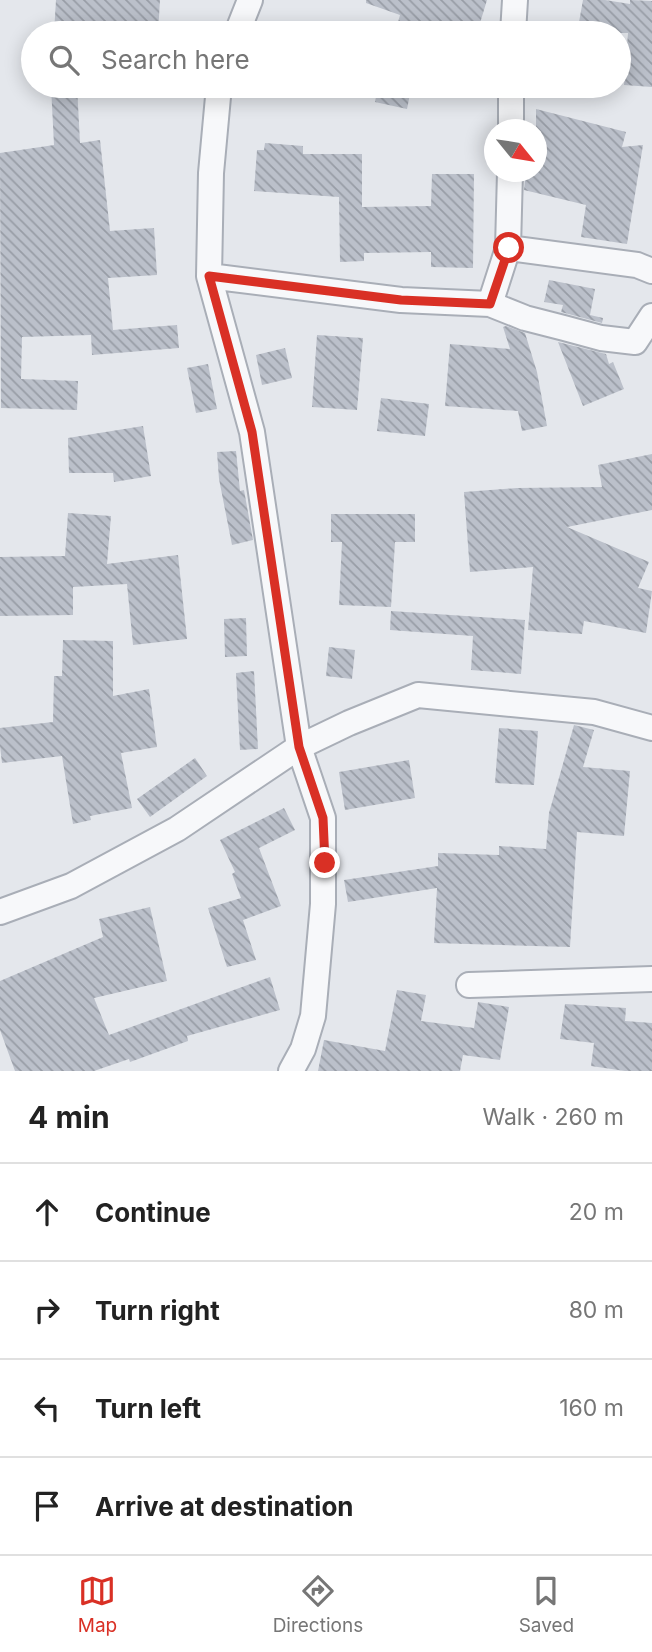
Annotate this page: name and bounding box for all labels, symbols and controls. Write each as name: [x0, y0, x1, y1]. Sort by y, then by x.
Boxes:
search box: [21, 21, 631, 98]
icon: search: [45, 41, 83, 79]
text: Search here: [101, 44, 250, 75]
north arrow: [484, 119, 547, 182]
route start: [493, 232, 524, 263]
route end: [309, 847, 340, 878]
text: 4 min: [28, 1099, 110, 1135]
text: Walk · 260 m: [482, 1103, 624, 1131]
icon: ahead: [28, 1193, 66, 1231]
text: Continue: [95, 1197, 211, 1228]
text: 20 m: [569, 1198, 624, 1226]
icon: right: [28, 1291, 66, 1329]
text: Turn right: [95, 1295, 220, 1326]
text: 80 m: [569, 1296, 624, 1324]
icon: left: [28, 1389, 66, 1427]
text: Turn left: [95, 1393, 201, 1424]
text: 160 m: [559, 1394, 624, 1422]
icon: arrive: [28, 1487, 66, 1525]
text: Arrive at destination: [95, 1491, 354, 1522]
tab: Map: [78, 1572, 117, 1637]
tab: Directions: [273, 1572, 363, 1637]
tab: Saved: [519, 1572, 574, 1637]

